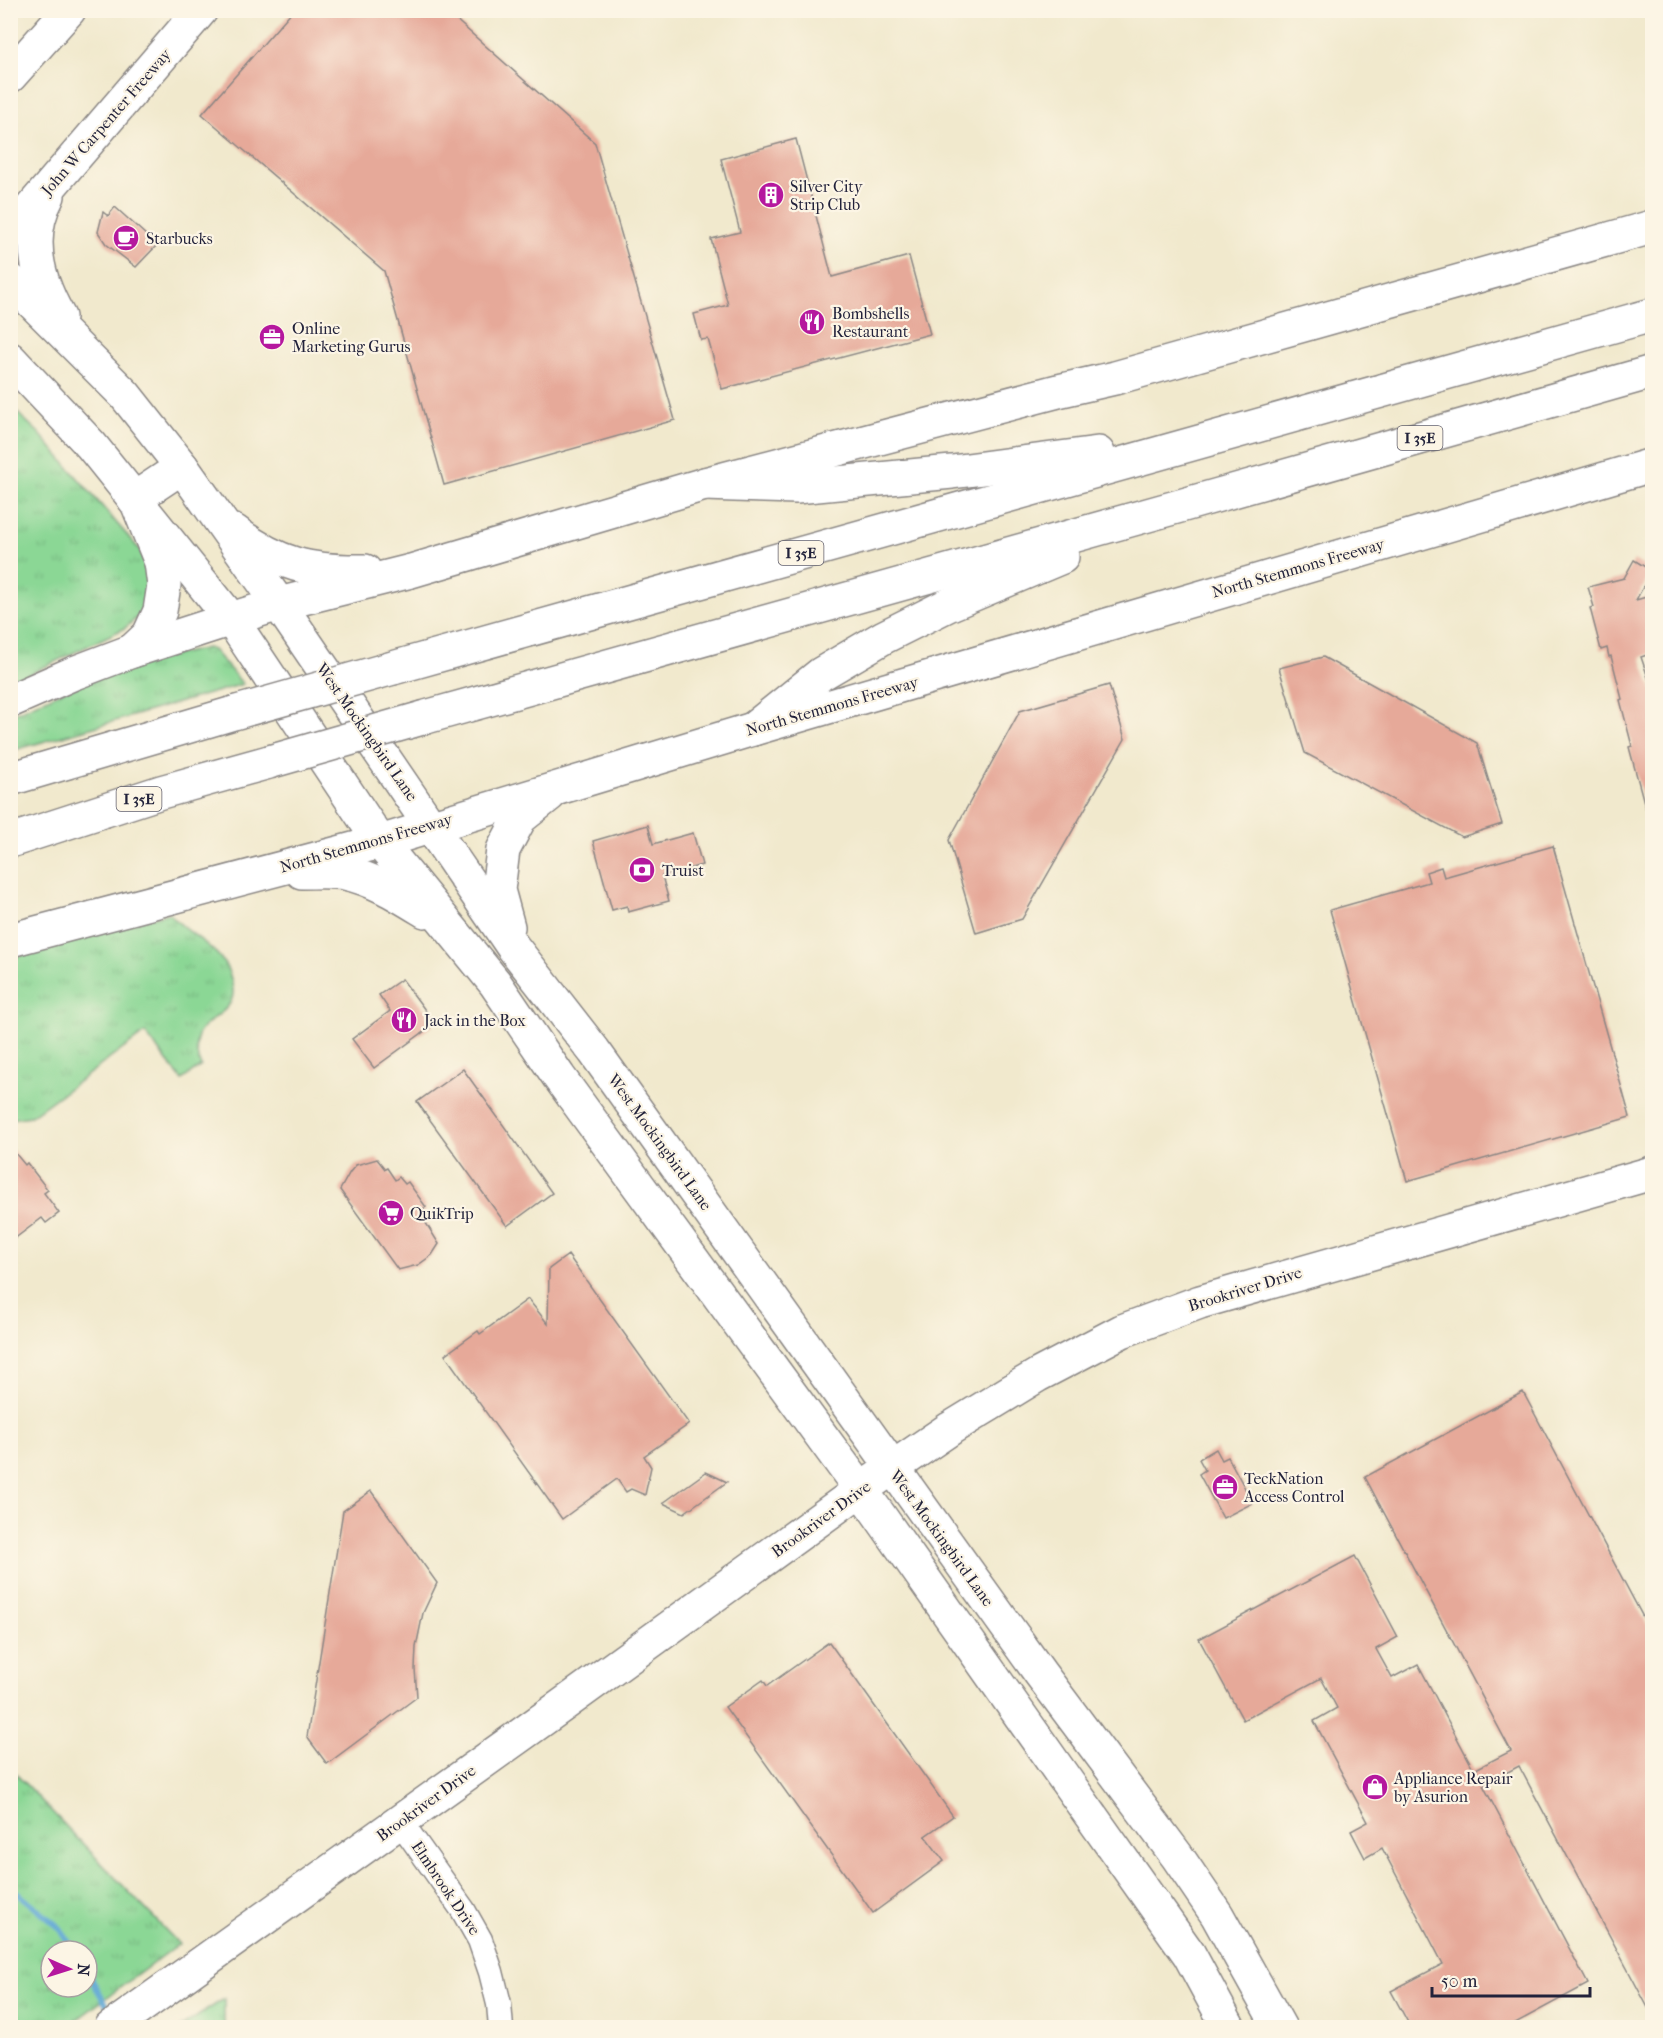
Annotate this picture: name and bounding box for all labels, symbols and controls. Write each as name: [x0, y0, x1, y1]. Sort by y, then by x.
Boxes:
street label: John W Carpenter Freeway: [36, 45, 175, 201]
place label: Silver City Strip Club: [790, 177, 863, 214]
building icon: Silver City Strip Club: [756, 180, 786, 210]
cafe icon: Starbucks: [111, 223, 141, 253]
place label: Starbucks: [146, 229, 213, 248]
place label: Bombshells Restaurant: [832, 304, 910, 341]
restaurant icon: Bombshells Restaurant: [797, 307, 827, 337]
place label: Online Marketing Gurus: [292, 319, 411, 356]
office icon: Online Marketing Gurus: [257, 322, 287, 352]
road number: I 35E: [1398, 426, 1442, 450]
street label: North Stemmons Freeway: [1210, 534, 1387, 602]
road number: I 35E: [778, 541, 824, 565]
street label: West Mockingbird Lane: [312, 659, 422, 805]
street label: North Stemmons Freeway: [744, 672, 921, 740]
road number: I 35E: [116, 787, 162, 811]
street label: North Stemmons Freeway: [278, 809, 455, 877]
bank icon: Truist: [627, 855, 657, 885]
place label: Truist: [662, 861, 704, 880]
restaurant icon: Jack in the Box: [389, 1005, 419, 1035]
place label: Jack in the Box: [422, 1011, 526, 1030]
street label: West Mockingbird Lane: [604, 1069, 716, 1214]
supermarket icon: QuikTrip: [376, 1198, 406, 1228]
place label: QuikTrip: [410, 1204, 474, 1223]
street label: Brookriver Drive: [1186, 1263, 1304, 1315]
street label: West Mockingbird Lane: [886, 1465, 998, 1610]
place label: TeckNation Access Control: [1243, 1469, 1345, 1506]
office icon: TeckNation Access Control: [1210, 1472, 1240, 1502]
street label: Brookriver Drive: [768, 1477, 874, 1561]
street label: Brookriver Drive: [373, 1761, 479, 1845]
place label: Appliance Repair by Asurion: [1393, 1769, 1513, 1806]
shop icon: Appliance Repair by Asurion: [1360, 1772, 1390, 1802]
street label: Elmbrook Drive: [408, 1837, 484, 1939]
north arrow: [39, 1939, 99, 1999]
scale bar: [1432, 1960, 1590, 1998]
text: N: [74, 1963, 93, 1977]
text: 50 m: [1441, 1971, 1478, 1992]

